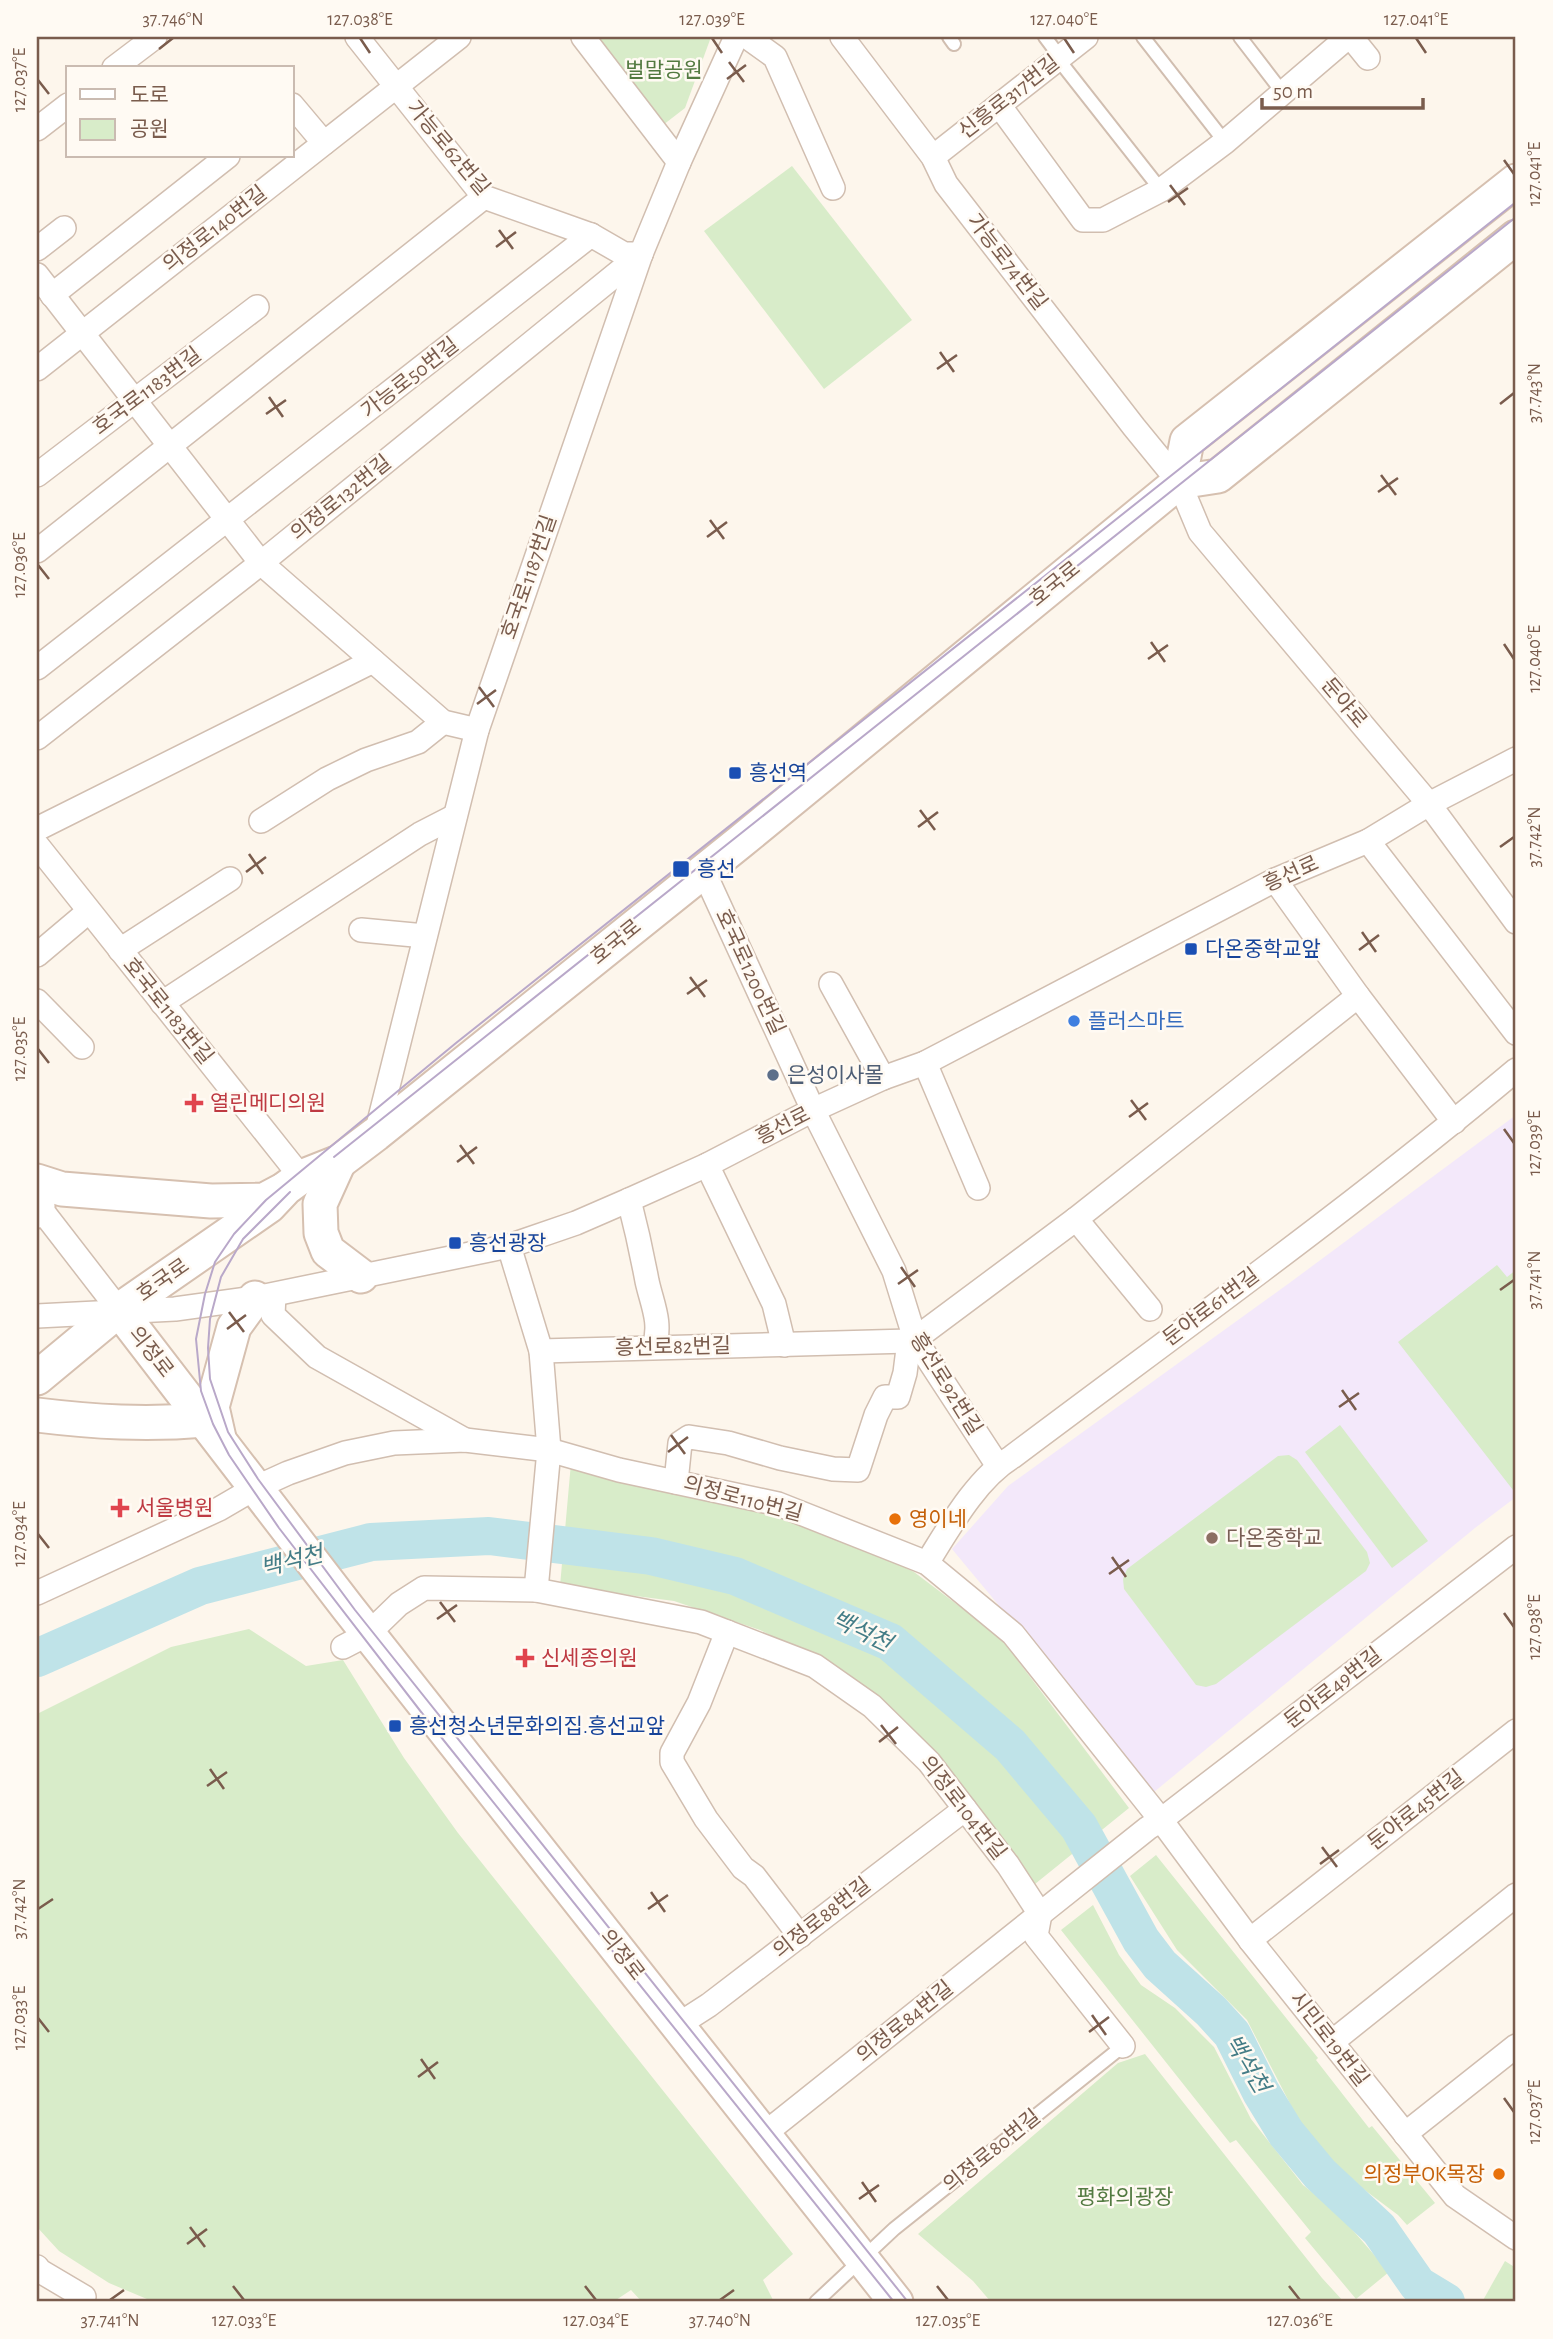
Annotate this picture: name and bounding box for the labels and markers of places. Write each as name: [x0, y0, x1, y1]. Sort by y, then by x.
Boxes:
place label: 흥선역: [749, 762, 807, 784]
marker: 흥선역: [727, 765, 743, 781]
place label: 흥선: [697, 858, 736, 880]
marker: 흥선: [671, 859, 691, 879]
place label: 다온중학교앞: [1205, 938, 1321, 960]
marker: 다온중학교앞: [1183, 941, 1199, 957]
place label: 플러스마트: [1088, 1010, 1185, 1032]
marker: 플러스마트: [1066, 1013, 1082, 1029]
place label: 은성이사몰: [787, 1064, 884, 1086]
marker: 은성이사몰: [765, 1067, 781, 1083]
place label: 열린메디의원: [210, 1092, 326, 1114]
marker: 열린메디의원: [184, 1093, 204, 1113]
place label: 흥선광장: [469, 1232, 546, 1254]
marker: 흥선광장: [447, 1235, 463, 1251]
place label: 서울병원: [136, 1497, 213, 1519]
marker: 서울병원: [110, 1498, 130, 1518]
place label: 영이네: [909, 1508, 967, 1530]
marker: 영이네: [887, 1511, 903, 1527]
place label: 다온중학교: [1226, 1527, 1323, 1549]
marker: 다온중학교: [1204, 1530, 1220, 1546]
place label: 신세종의원: [541, 1647, 638, 1669]
marker: 신세종의원: [515, 1648, 535, 1668]
place label: 흥선청소년문화의집.흥선교앞: [409, 1715, 665, 1737]
marker: 흥선청소년문화의집.흥선교앞: [387, 1718, 403, 1734]
place label: 의정부OK목장: [1364, 2163, 1485, 2185]
marker: 의정부OK목장: [1491, 2166, 1507, 2182]

